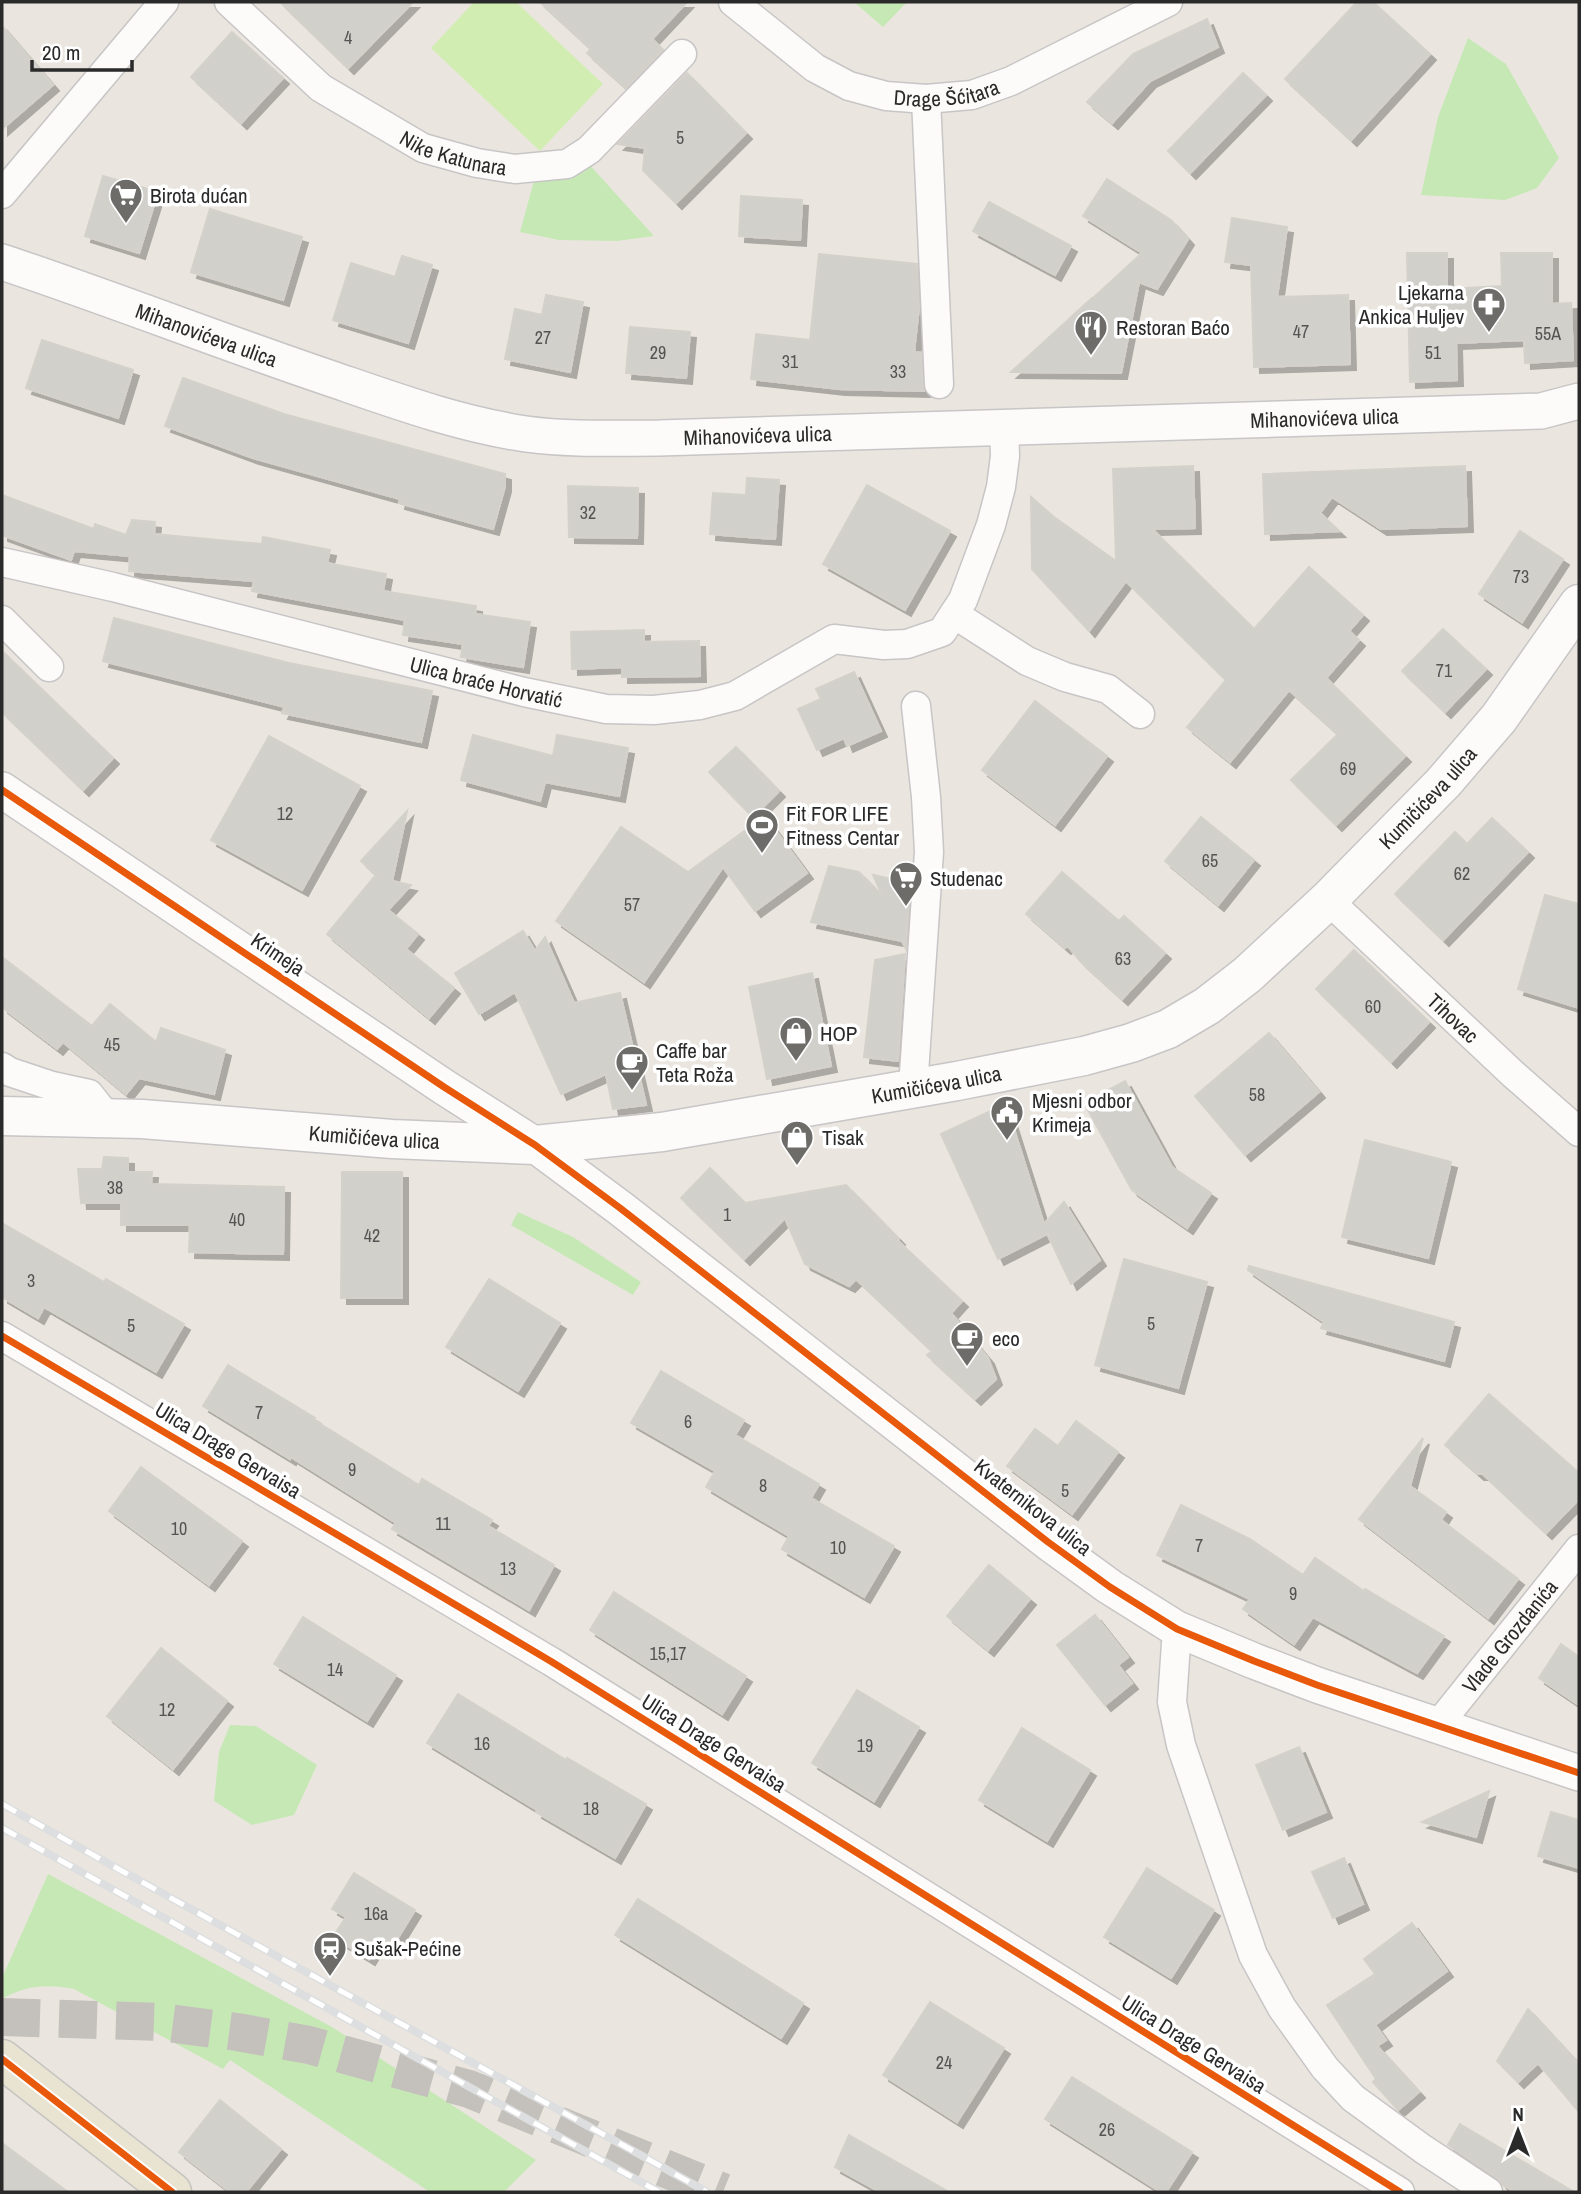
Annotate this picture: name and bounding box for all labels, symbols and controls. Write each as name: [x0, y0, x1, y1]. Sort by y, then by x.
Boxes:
house number: 4: [344, 25, 352, 50]
scale bar: [32, 28, 131, 72]
text: 20 m: [42, 38, 80, 67]
street label: Drage Šćitara: [893, 72, 1003, 114]
street label: Nike Katunara: [395, 123, 509, 182]
house number: 5: [676, 125, 684, 150]
supermarket icon: Birota dućan: [107, 176, 145, 225]
place label: Birota dućan: [150, 181, 248, 210]
place label: Ljekarna Ankica Huljev: [1358, 278, 1464, 331]
pharmacy icon: Ljekarna Ankica Huljev: [1470, 285, 1508, 334]
street label: Mihanovićeva ulica: [132, 296, 282, 374]
restaurant icon: Restoran Baćo: [1072, 308, 1110, 357]
place label: Restoran Baćo: [1116, 313, 1230, 342]
house number: 47: [1293, 319, 1309, 344]
house number: 55A: [1535, 321, 1561, 346]
house number: 27: [535, 325, 551, 350]
house number: 29: [650, 340, 666, 365]
house number: 51: [1425, 340, 1442, 365]
house number: 31: [782, 349, 799, 374]
house number: 33: [890, 359, 906, 384]
street label: Mihanovićeva ulica: [1250, 401, 1400, 434]
street label: Mihanovićeva ulica: [683, 418, 833, 452]
house number: 32: [580, 500, 596, 525]
house number: 73: [1513, 564, 1529, 589]
street label: Ulica braće Horvatić: [407, 649, 565, 714]
house number: 71: [1436, 658, 1453, 683]
street label: Kumičićeva ulica: [1372, 739, 1483, 855]
house number: 69: [1340, 756, 1356, 781]
place label: Fit FOR LIFE Fitness Centar: [786, 799, 899, 852]
house number: 12: [277, 801, 293, 826]
sports icon: Fit FOR LIFE Fitness Centar: [743, 806, 781, 855]
house number: 65: [1202, 848, 1218, 873]
supermarket icon: Studenac: [887, 859, 925, 908]
house number: 62: [1454, 861, 1470, 886]
place label: Studenac: [930, 864, 1003, 893]
house number: 57: [624, 892, 640, 917]
street label: Krimeja: [245, 925, 311, 983]
house number: 63: [1115, 946, 1131, 971]
street label: Tihovac: [1421, 986, 1485, 1049]
house number: 60: [1365, 994, 1381, 1019]
shop icon: HOP: [777, 1014, 815, 1063]
place label: HOP: [820, 1019, 857, 1048]
house number: 45: [104, 1032, 120, 1057]
place label: Caffe bar Teta Roža: [656, 1036, 734, 1089]
cafe icon: Caffe bar Teta Roža: [613, 1043, 651, 1092]
street label: Kumičićeva ulica: [869, 1058, 1004, 1110]
house number: 58: [1249, 1082, 1265, 1107]
place label: Mjesni odbor Krimeja: [1032, 1086, 1132, 1139]
public building icon: Mjesni odbor Krimeja: [988, 1093, 1026, 1142]
street label: Kumičićeva ulica: [308, 1118, 441, 1156]
shop icon: Tisak: [778, 1118, 816, 1167]
place label: Tisak: [822, 1123, 864, 1152]
house number: 38: [107, 1175, 123, 1200]
house number: 1: [723, 1202, 732, 1227]
house number: 40: [229, 1207, 245, 1232]
house number: 42: [364, 1223, 380, 1248]
house number: 3: [27, 1268, 35, 1293]
house number: 5: [1147, 1311, 1155, 1336]
house number: 5: [127, 1313, 135, 1338]
cafe icon: eco: [948, 1319, 986, 1368]
place label: eco: [992, 1324, 1020, 1353]
street label: Ulica Drage Gervaisa: [150, 1395, 307, 1505]
house number: 7: [255, 1400, 263, 1425]
house number: 6: [684, 1409, 692, 1434]
street label: Kvaternikova ulica: [968, 1452, 1098, 1562]
house number: 9: [348, 1457, 356, 1482]
house number: 8: [759, 1473, 767, 1498]
house number: 5: [1061, 1478, 1069, 1503]
house number: 11: [435, 1511, 451, 1536]
house number: 10: [171, 1516, 187, 1541]
house number: 7: [1195, 1533, 1203, 1558]
house number: 10: [830, 1535, 846, 1560]
house number: 13: [500, 1556, 516, 1581]
street label: Vlade Grozdanića: [1455, 1573, 1564, 1699]
house number: 9: [1289, 1581, 1297, 1606]
house number: 15,17: [650, 1641, 686, 1666]
house number: 14: [327, 1657, 343, 1682]
street label: Ulica Drage Gervaisa: [636, 1687, 792, 1799]
house number: 12: [159, 1697, 175, 1722]
house number: 16: [474, 1731, 490, 1756]
house number: 19: [857, 1733, 873, 1758]
house number: 18: [583, 1796, 599, 1821]
house number: 16a: [364, 1901, 388, 1926]
station icon: Sušak-Pećine: [311, 1929, 349, 1978]
place label: Sušak-Pećine: [354, 1934, 461, 1963]
street label: Ulica Drage Gervaisa: [1116, 1988, 1272, 2100]
house number: 24: [936, 2050, 952, 2075]
north arrow: [1483, 2096, 1553, 2166]
text: N: [1512, 2101, 1524, 2127]
house number: 26: [1099, 2117, 1115, 2142]

